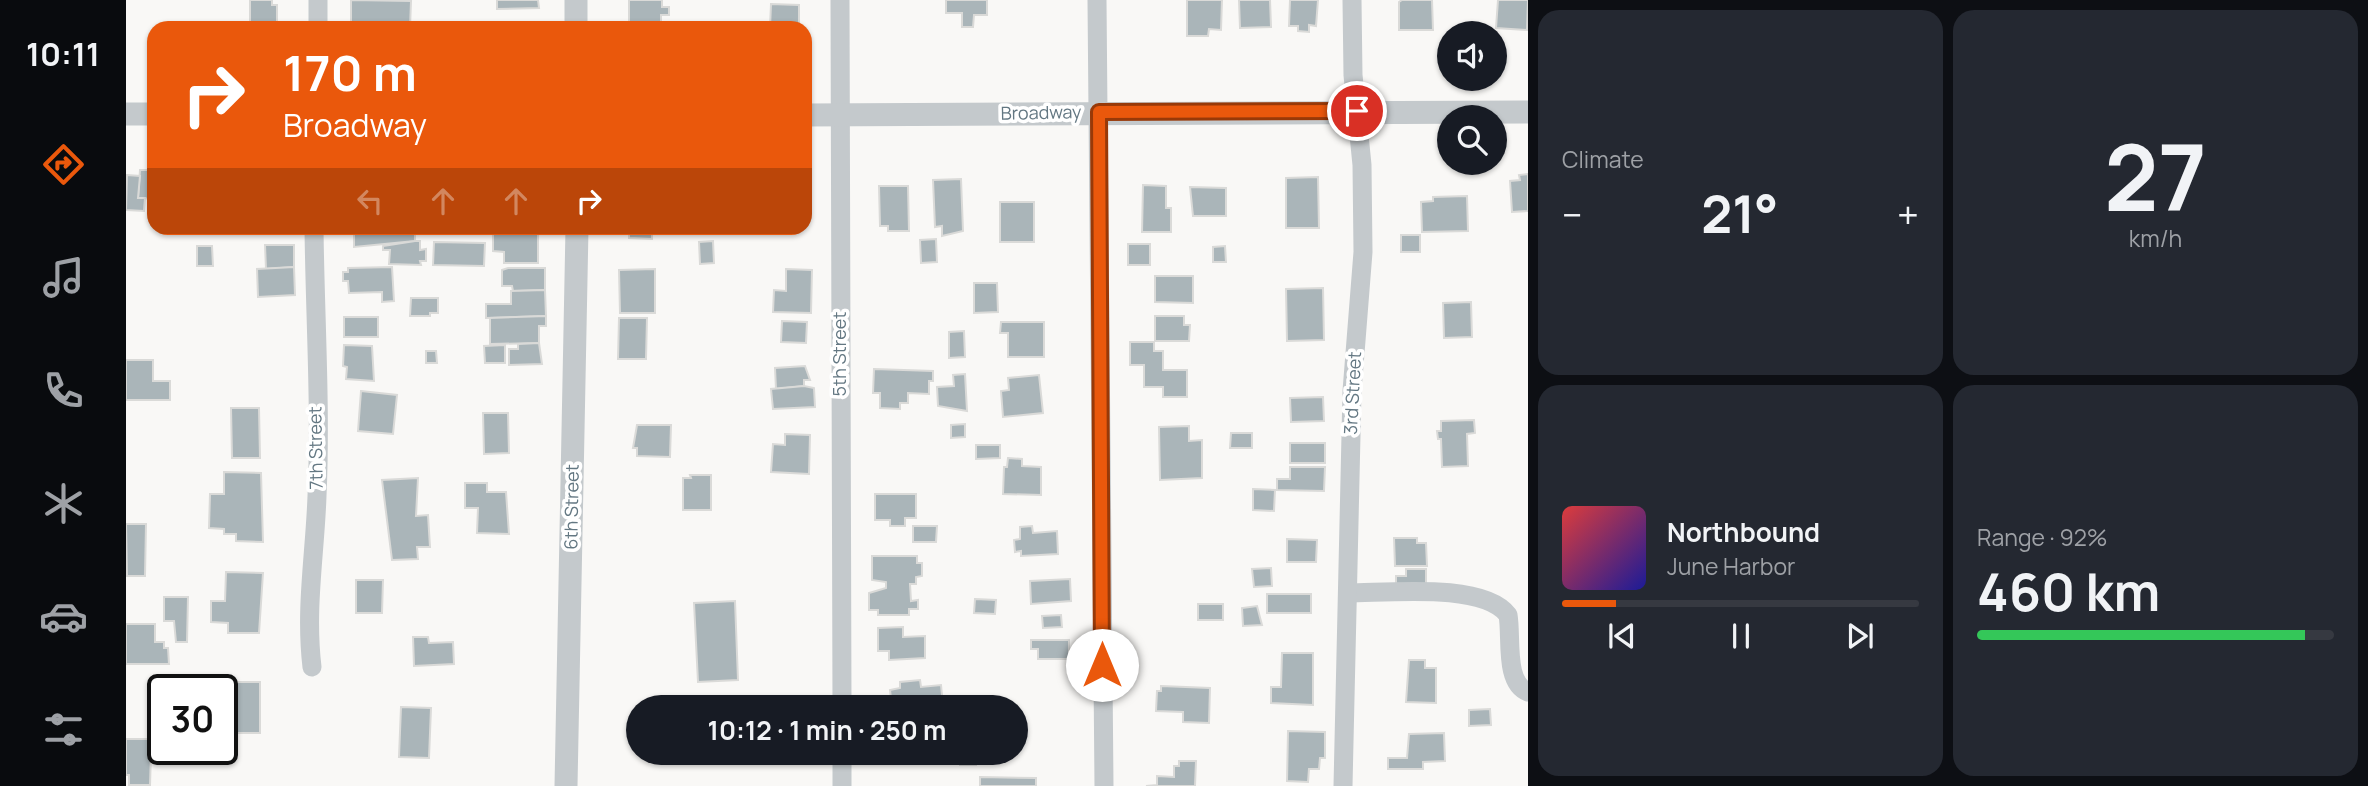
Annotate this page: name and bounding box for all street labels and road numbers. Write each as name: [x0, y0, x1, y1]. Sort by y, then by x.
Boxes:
street label: Broadway: [1000, 99, 1082, 125]
street label: 5th Street: [827, 312, 851, 396]
street label: 3rd Street: [1338, 351, 1366, 435]
street label: 7th Street: [302, 406, 328, 490]
street label: 6th Street: [558, 464, 584, 550]

